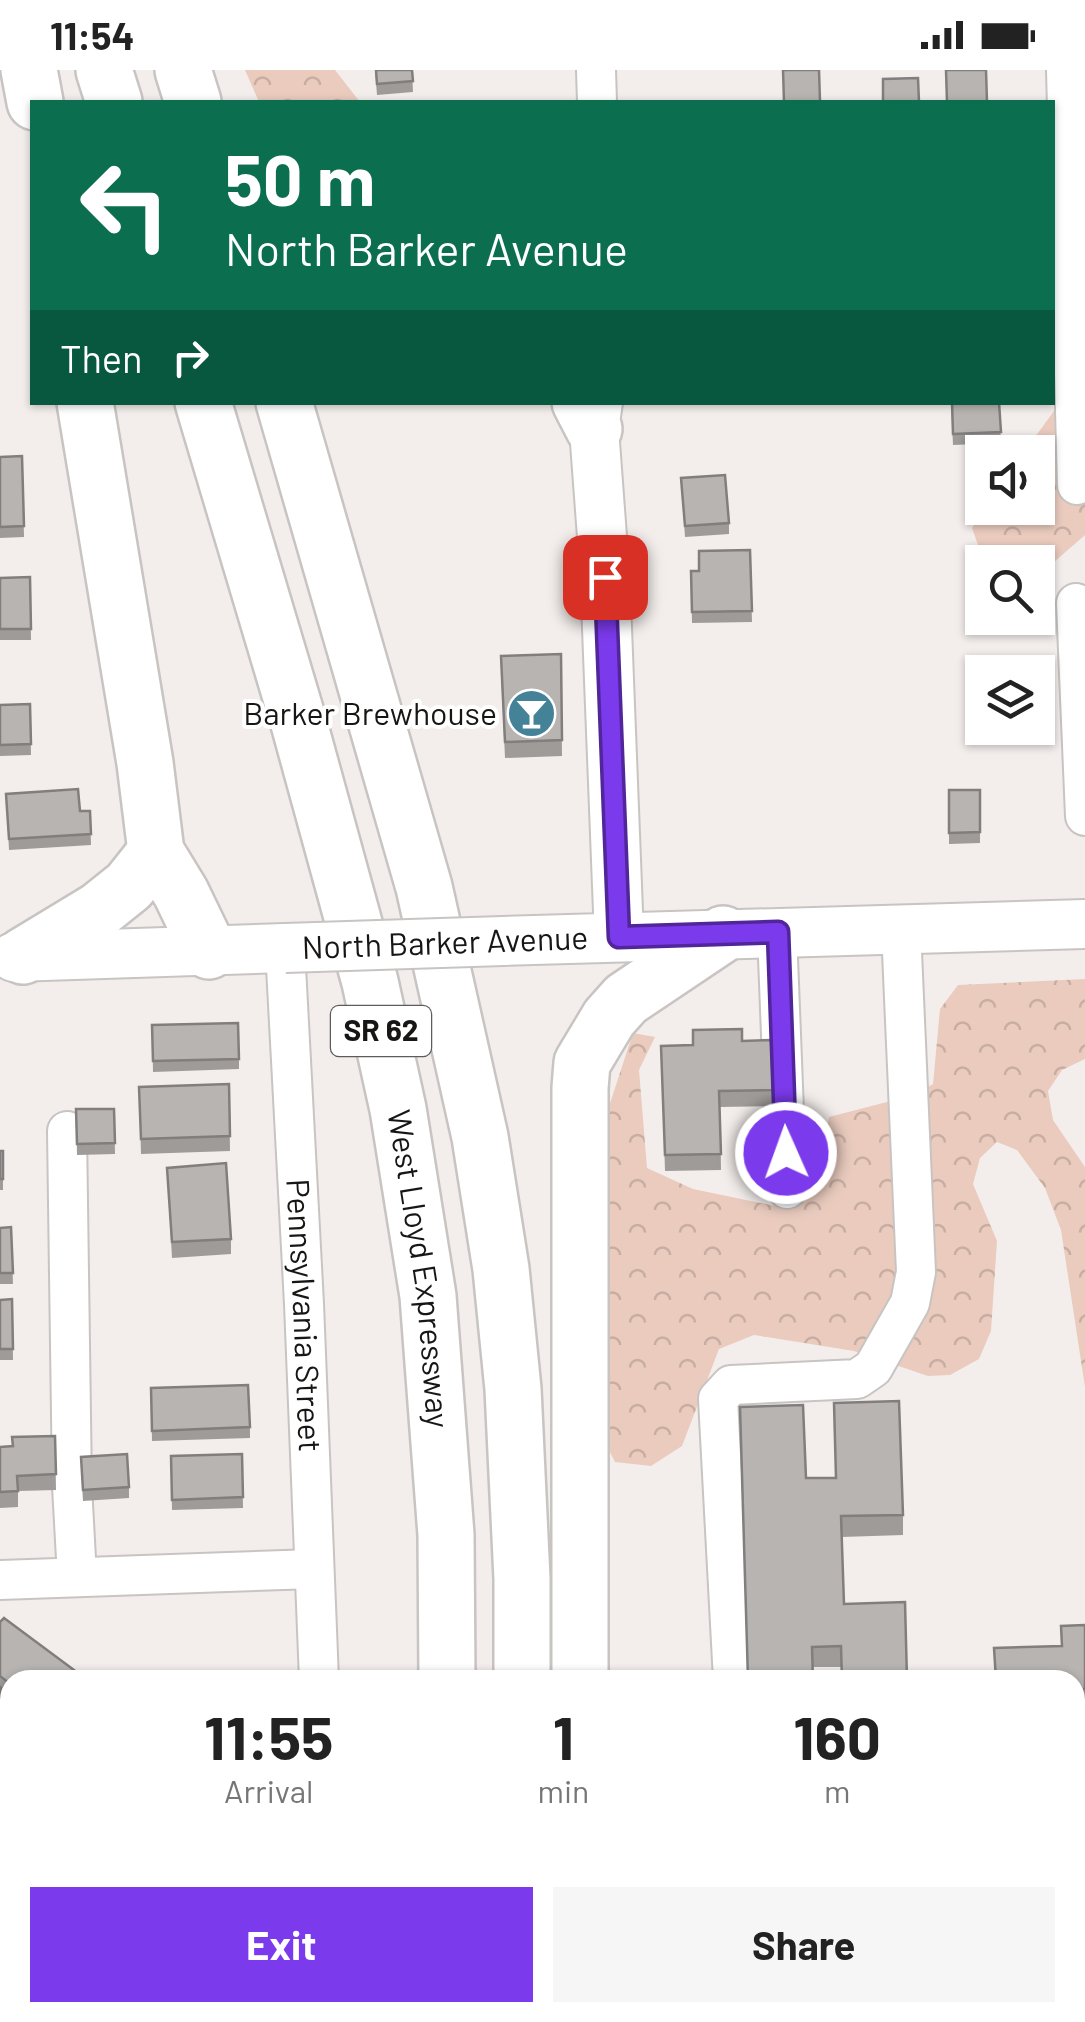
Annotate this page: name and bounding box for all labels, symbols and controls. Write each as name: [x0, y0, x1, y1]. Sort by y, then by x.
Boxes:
text: 11:54: [50, 12, 134, 58]
text: 50 m: [225, 136, 375, 220]
icon: left: [60, 140, 190, 270]
text: North Barker Avenue: [225, 221, 628, 275]
icon: right: [163, 330, 218, 385]
text: Then: [60, 335, 143, 381]
map controls: [965, 435, 1055, 745]
button: sound: [965, 435, 1055, 525]
pin: [563, 535, 648, 620]
button: search: [965, 545, 1055, 635]
icon: arrive: [578, 550, 633, 605]
button: layers: [965, 655, 1055, 745]
bar icon: Barker Brewhouse: [506, 688, 558, 740]
place label: Barker Brewhouse: [243, 693, 497, 731]
street label: North Barker Avenue: [301, 917, 589, 965]
road number: SR 62: [331, 1006, 431, 1056]
position arrow: [734, 1101, 838, 1205]
street label: West Lloyd Expressway: [381, 1107, 459, 1430]
street label: Pennsylvania Street: [280, 1178, 331, 1453]
text: 11:55: [204, 1700, 333, 1772]
text: 1: [553, 1700, 574, 1772]
text: 160: [793, 1700, 881, 1772]
text: Arrival: [224, 1771, 313, 1809]
text: min: [537, 1771, 589, 1809]
text: m: [824, 1771, 850, 1809]
button: Exit: [30, 1887, 533, 2002]
button: Share: [553, 1887, 1055, 2002]

